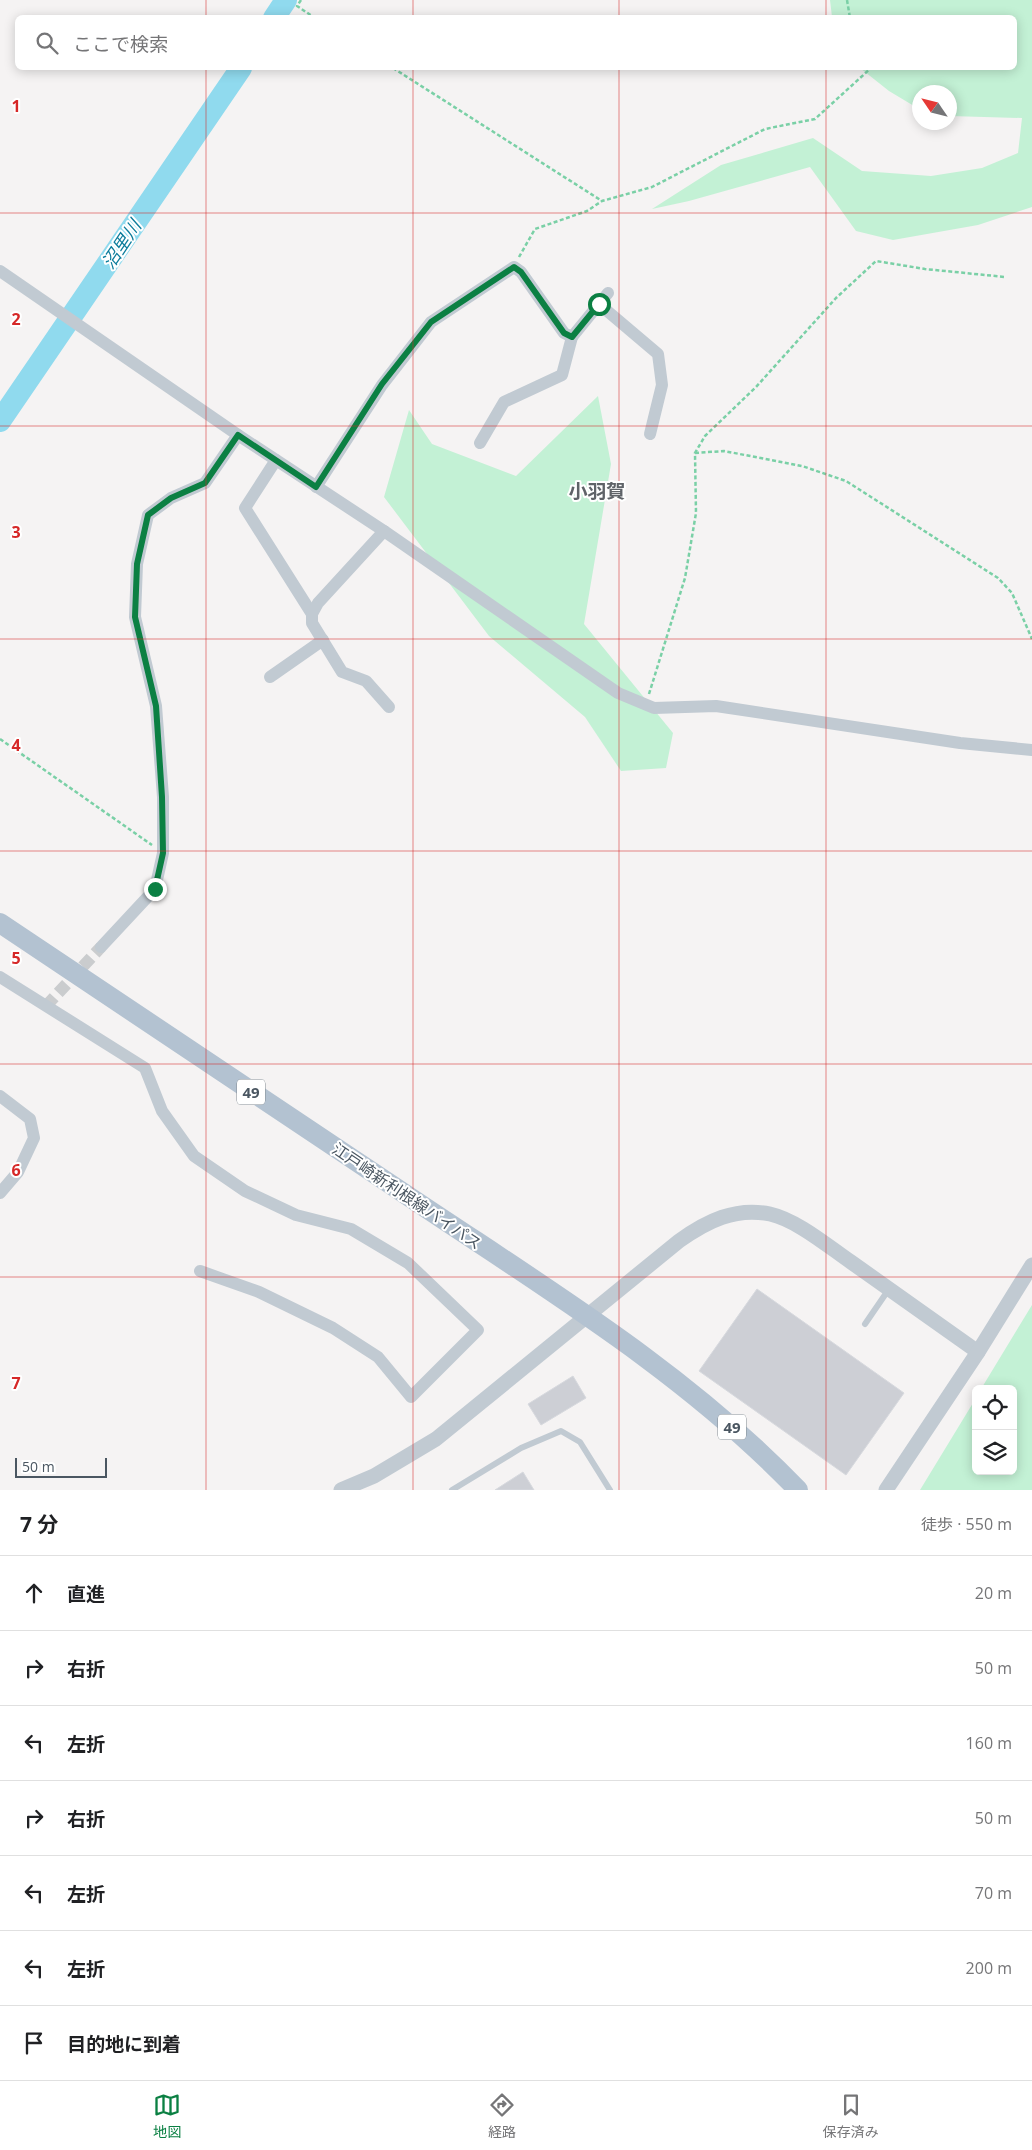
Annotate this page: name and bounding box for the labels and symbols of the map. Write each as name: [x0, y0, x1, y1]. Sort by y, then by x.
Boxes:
north arrow: [912, 85, 957, 130]
text: 1: [11, 95, 21, 117]
water label: 沼里川: [96, 213, 147, 273]
route start: [588, 293, 611, 316]
text: 2: [11, 308, 21, 330]
district label: 小羽賀: [568, 478, 626, 504]
text: 3: [11, 521, 21, 543]
text: 4: [11, 734, 21, 756]
route end: [144, 878, 167, 901]
text: 5: [11, 947, 21, 969]
road number: 49: [237, 1080, 265, 1104]
street label: 江戸崎新利根線バイパス: [328, 1138, 486, 1254]
text: 6: [11, 1159, 21, 1181]
text: 7: [11, 1372, 21, 1394]
road number: 49: [718, 1414, 746, 1440]
scale bar: [15, 1455, 108, 1478]

